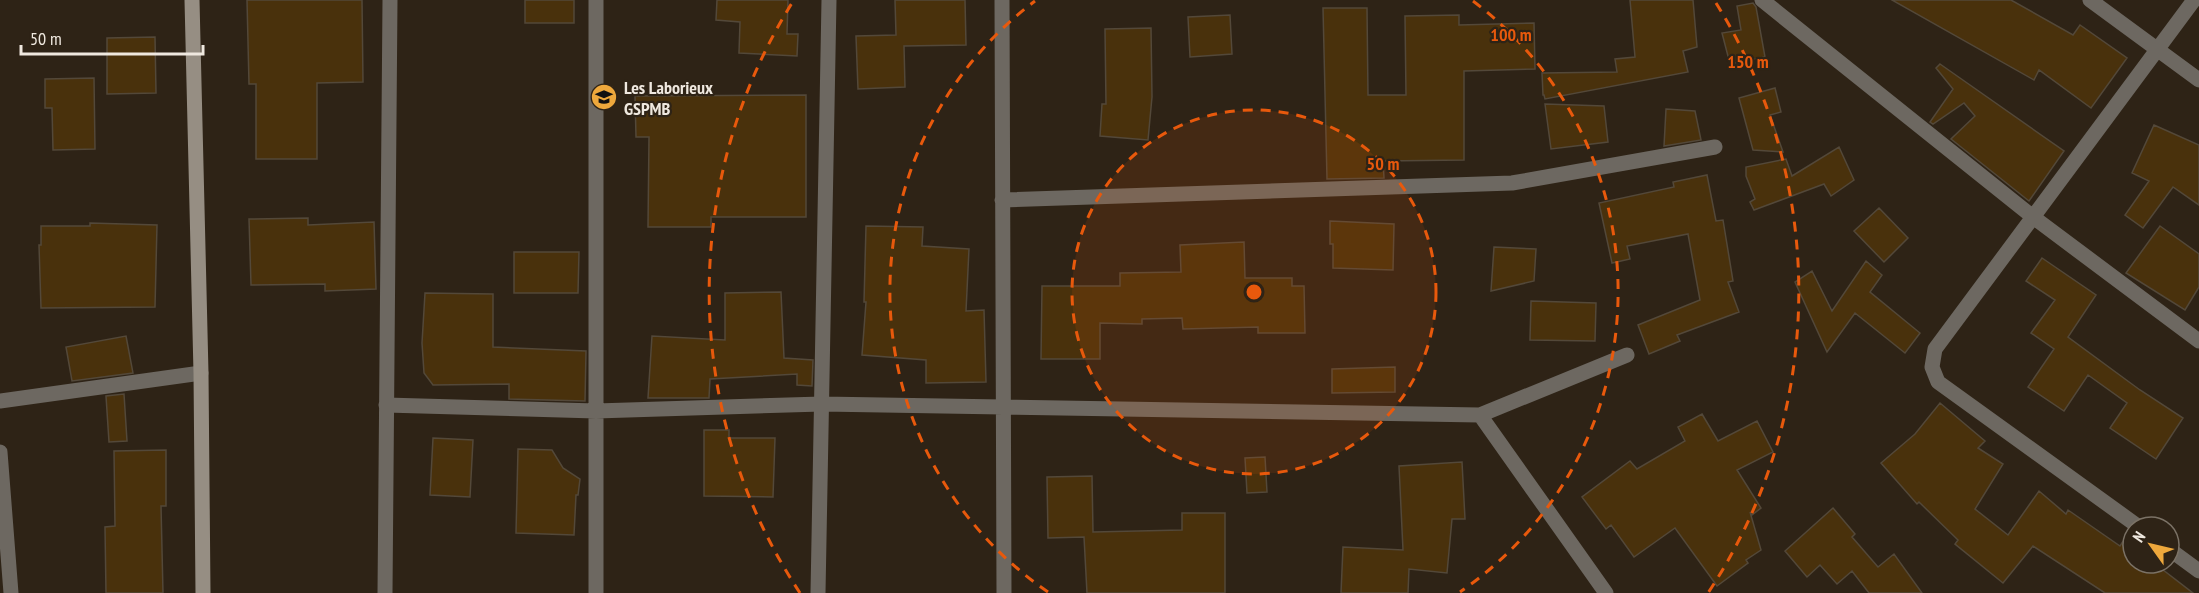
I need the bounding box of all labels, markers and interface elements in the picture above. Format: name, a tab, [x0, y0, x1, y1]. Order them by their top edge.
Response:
scale bar	[21, 18, 202, 56]
text: 100 m	[1490, 23, 1532, 46]
text: 50 m	[30, 27, 62, 50]
text: 150 m	[1727, 50, 1769, 73]
place label: Les Laborieux GSPMB	[624, 76, 713, 120]
school or university icon: Les Laborieux GSPMB	[589, 82, 619, 112]
text: 50 m	[1367, 152, 1399, 175]
centre of rings	[1244, 282, 1264, 302]
north arrow	[2121, 515, 2181, 575]
text: N	[2128, 527, 2149, 546]

